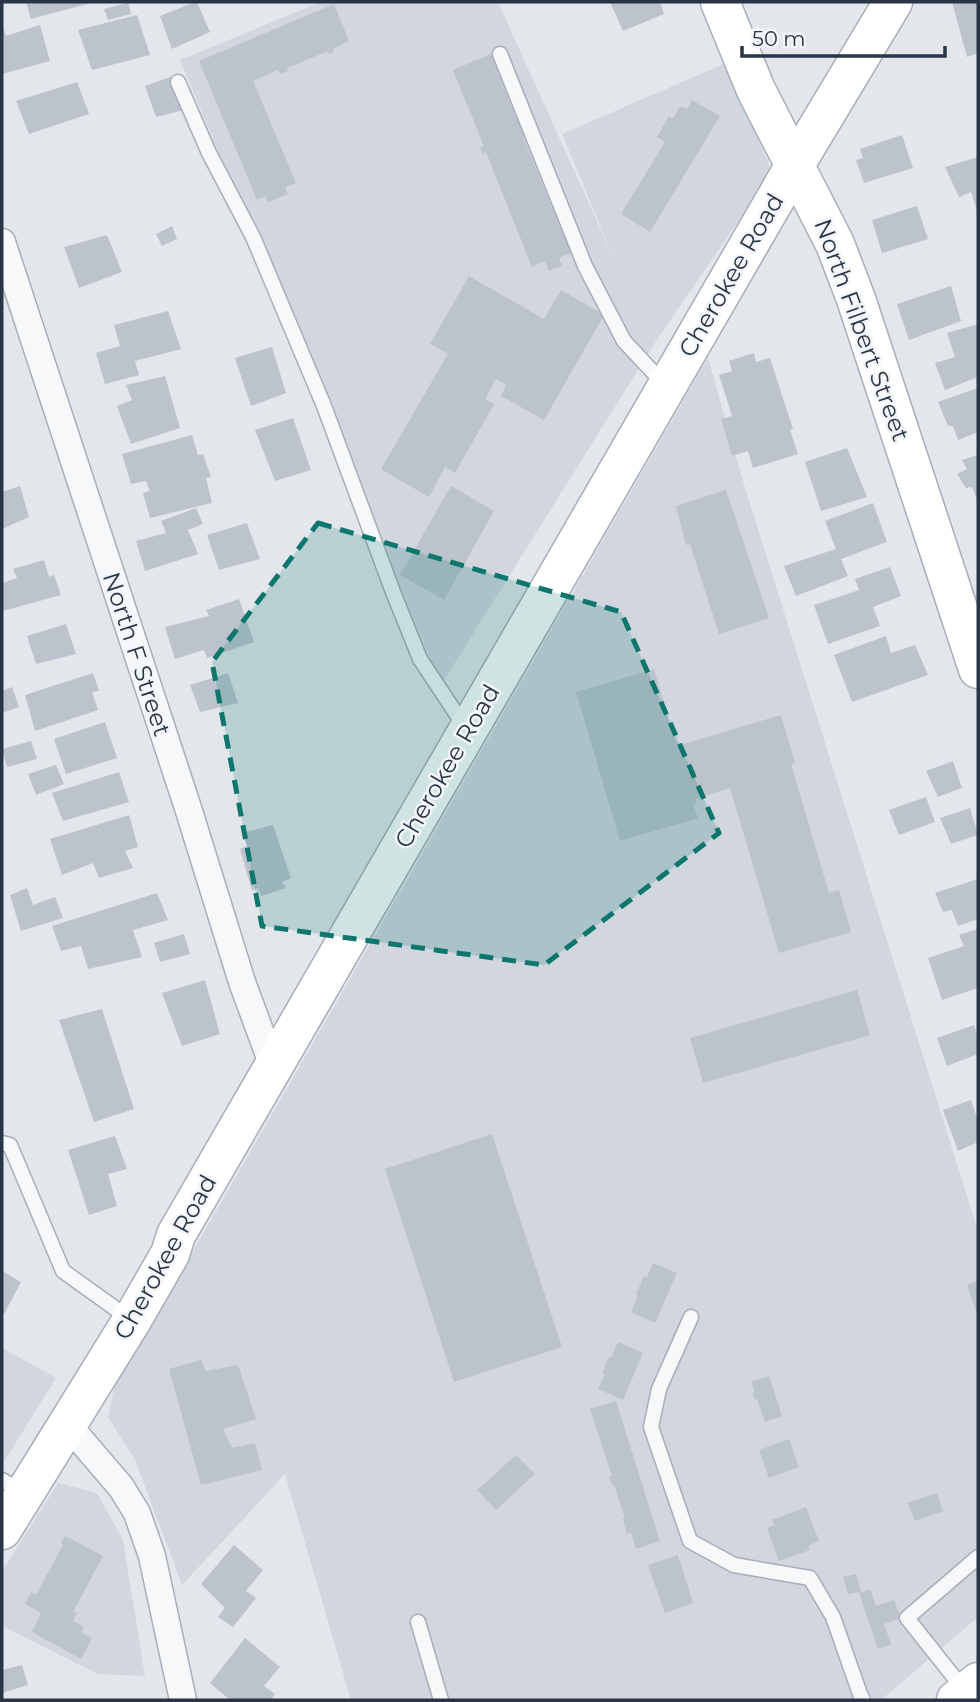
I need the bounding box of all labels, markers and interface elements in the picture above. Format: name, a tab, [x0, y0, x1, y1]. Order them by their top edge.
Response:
scale bar	[742, 14, 945, 58]
text: 50 m	[752, 26, 806, 51]
street label: Cherokee Road	[672, 188, 790, 362]
street label: North Filbert Street	[808, 215, 916, 445]
street label: North F Street	[97, 568, 177, 740]
street label: Cherokee Road	[388, 679, 506, 853]
street label: Cherokee Road	[108, 1170, 222, 1344]

